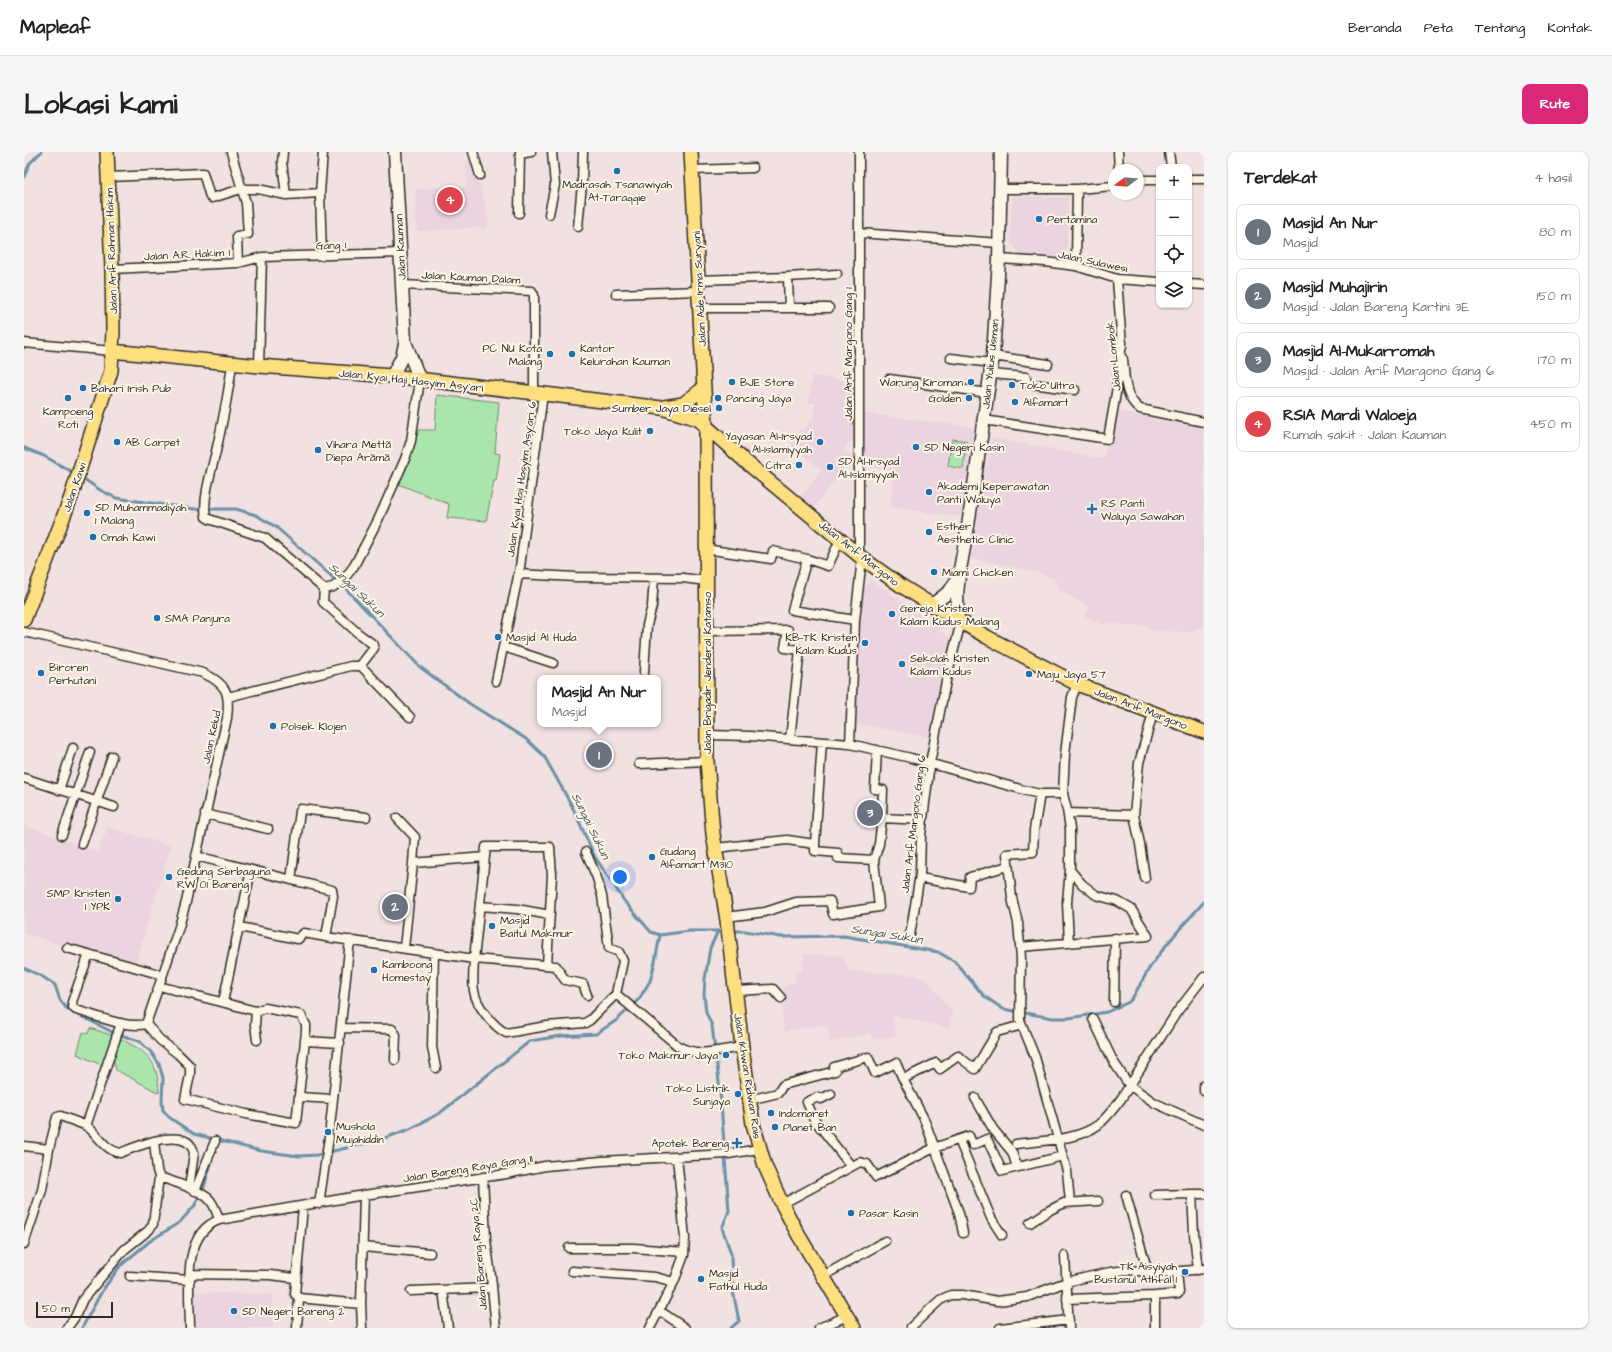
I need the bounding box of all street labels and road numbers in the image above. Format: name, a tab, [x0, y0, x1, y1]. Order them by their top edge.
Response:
street label: Jalan Arif Rahman Hakim	[102, 187, 121, 314]
street label: Jalan Kauman	[391, 213, 410, 280]
street label: Jalan Ade Irma Suryani	[689, 231, 711, 347]
street label: Gang 1	[316, 237, 347, 255]
street label: Jalan A.R. Hakim I	[144, 245, 231, 264]
street label: Jalan Sulawesi	[1057, 247, 1129, 276]
street label: Jalan Kauman Dalam	[421, 267, 521, 288]
street label: Jalan Arif Margono Gang 1	[841, 287, 857, 421]
street label: Jalan Yulius Usman	[978, 318, 1003, 410]
street label: Jalan Lombok	[1102, 320, 1125, 392]
street label: Jalan Kyai Haji Hasyim Asy'ari	[338, 365, 484, 397]
street label: Jalan Kyai Haji Hasyim Asy'ari 6	[503, 400, 541, 558]
street label: Jalan Kawi	[59, 460, 90, 514]
street label: Jalan Arif Margono	[815, 517, 903, 591]
street label: Jalan Brigadir Jenderal Katamso	[700, 591, 716, 754]
street label: Jalan Arif Margono	[1092, 684, 1190, 734]
street label: Jalan Kelud	[199, 709, 225, 765]
street label: Jalan Arif Margono Gang 6	[898, 754, 930, 894]
street label: Jalan Ikhwan Ridwan Rais	[730, 1012, 765, 1140]
street label: Jalan Bareng Raya Gang II	[402, 1151, 535, 1187]
street label: Jalan Bareng Raya 2C	[466, 1197, 492, 1311]

